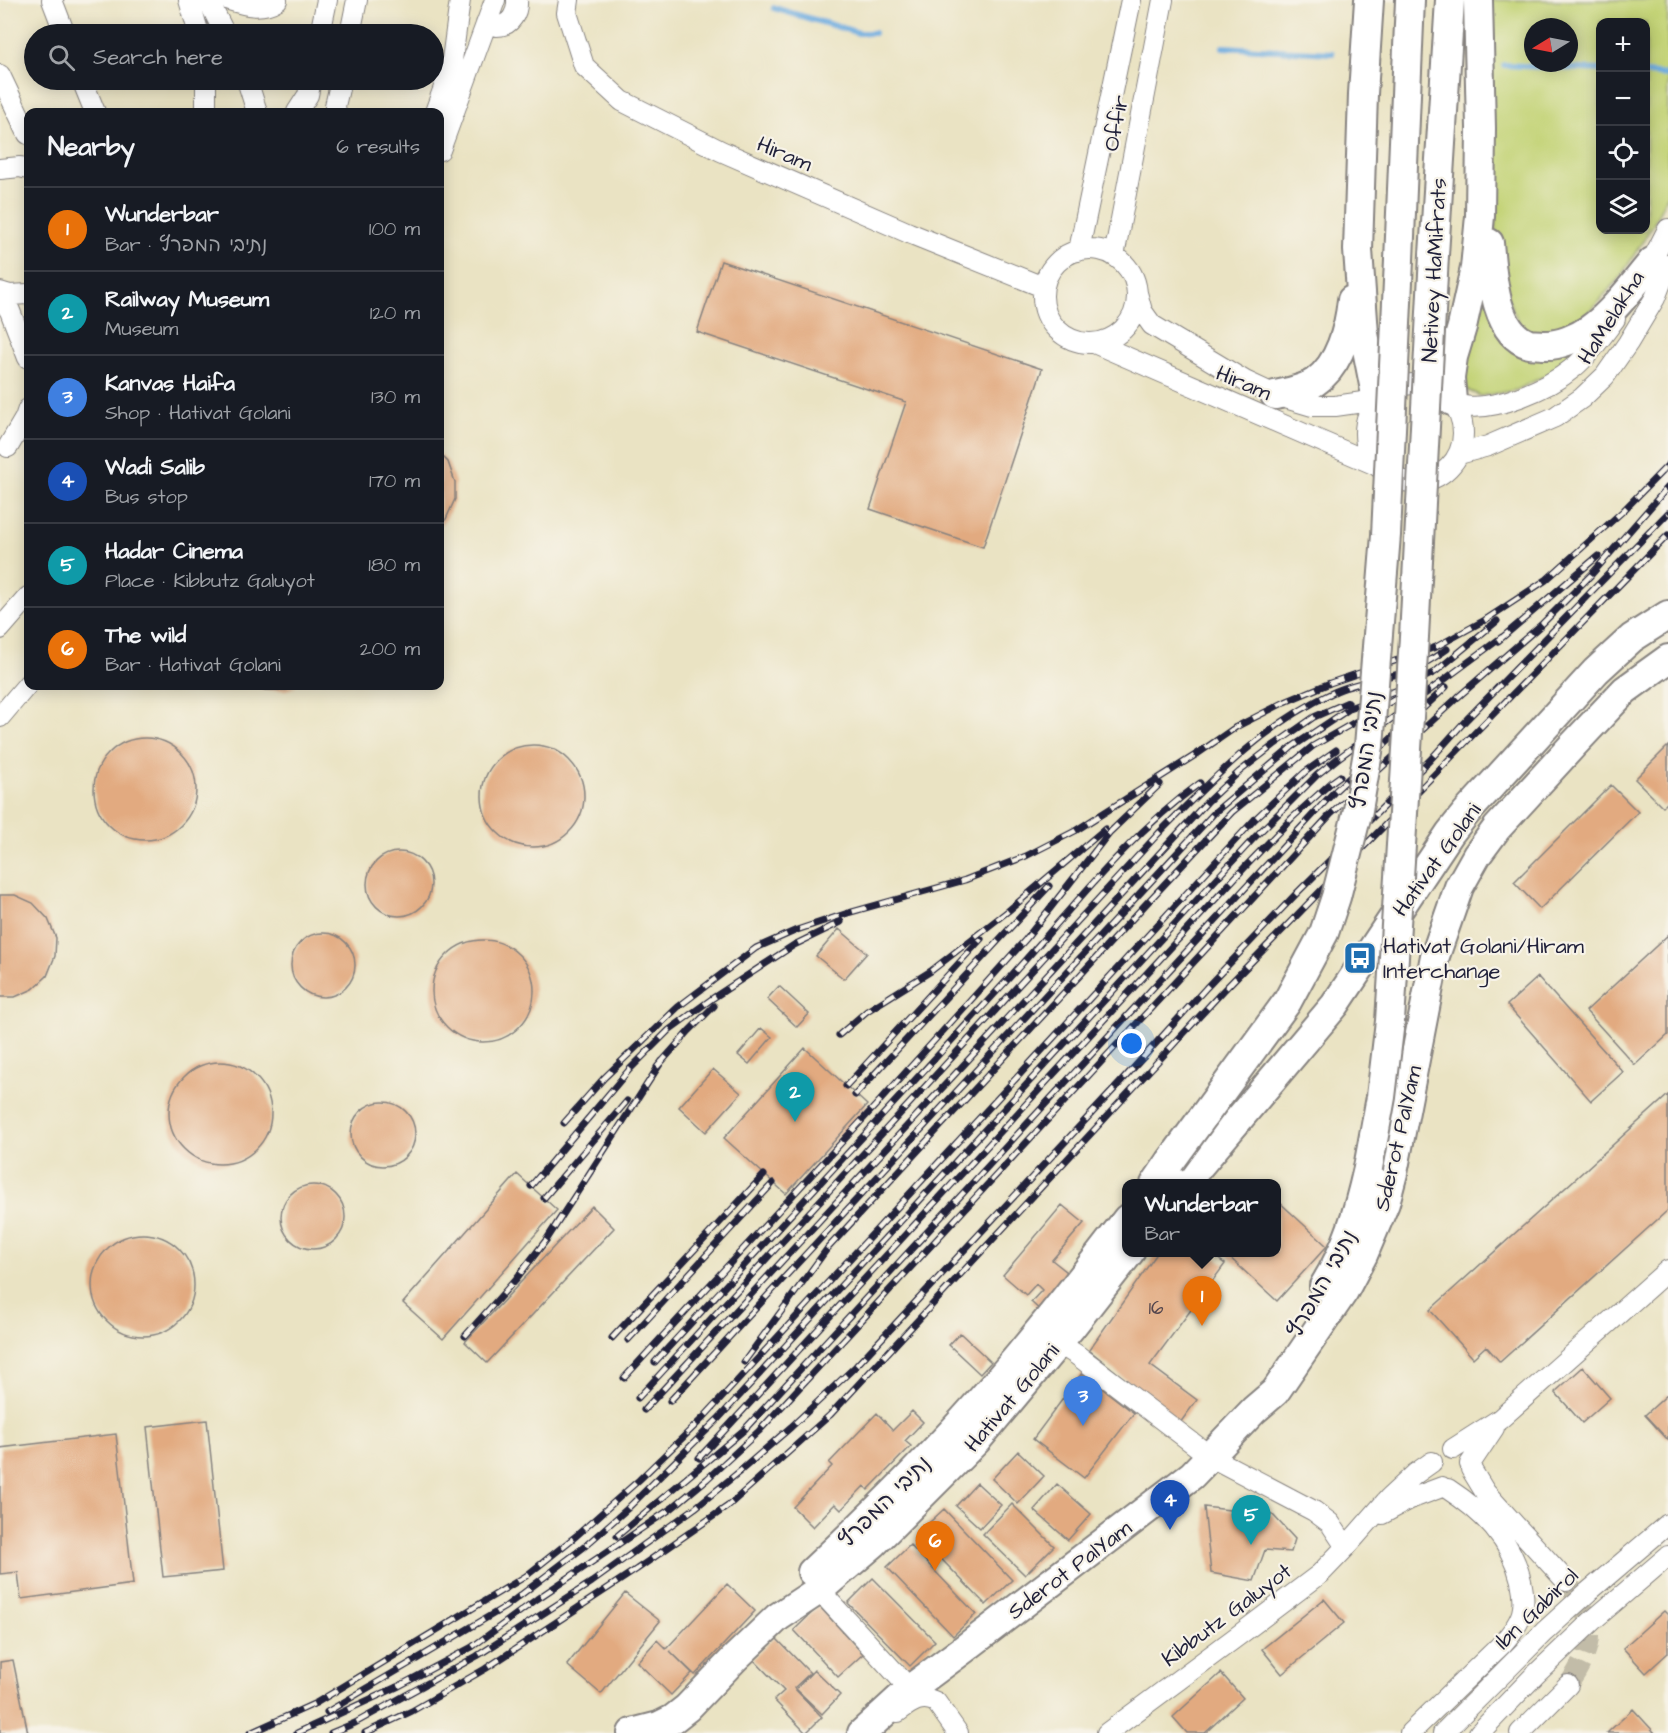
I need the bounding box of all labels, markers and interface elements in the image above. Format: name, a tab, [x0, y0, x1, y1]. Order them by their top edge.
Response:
north arrow	[1524, 18, 1578, 72]
map controls	[1596, 18, 1650, 234]
button: +	[1596, 18, 1650, 72]
search box	[24, 24, 444, 90]
icon: search	[45, 41, 78, 74]
text: Search here	[93, 42, 223, 73]
button: −	[1596, 72, 1650, 126]
street label: Offir	[1096, 93, 1137, 154]
button: locate	[1596, 126, 1650, 180]
text: Nearby	[48, 129, 135, 165]
street label: Hiram	[752, 129, 817, 180]
text: 6 results	[336, 133, 420, 161]
street label: Netivey HaMifrats	[1414, 177, 1456, 363]
button: layers	[1596, 180, 1650, 234]
text: Wunderbar	[105, 199, 219, 230]
text: 1	[66, 215, 69, 243]
text: 100 m	[369, 215, 420, 243]
text: Bar · נתיבי המפרץ	[105, 231, 267, 259]
street label: HaMelakha	[1570, 265, 1652, 370]
text: Railway Museum	[105, 284, 269, 315]
text: 2	[62, 299, 73, 327]
text: 120 m	[370, 299, 420, 327]
text: Museum	[105, 315, 178, 343]
street label: Hiram	[1211, 358, 1276, 409]
text: Kanvas Haifa	[105, 368, 235, 399]
text: 3	[62, 383, 73, 411]
text: 130 m	[371, 383, 420, 411]
text: Shop · Hativat Golani	[105, 399, 290, 427]
text: Wadi Salib	[105, 452, 205, 483]
text: 4	[61, 467, 74, 495]
text: 170 m	[369, 467, 420, 495]
text: Bus stop	[105, 483, 188, 511]
text: Hadar Cinema	[105, 536, 243, 567]
text: 5	[60, 551, 75, 579]
text: 180 m	[368, 551, 420, 579]
text: Place · Kibbutz Galuyot	[105, 567, 315, 595]
text: The wild	[105, 620, 186, 651]
text: 6	[61, 635, 74, 663]
text: 200 m	[360, 635, 420, 663]
text: Bar · Hativat Golani	[105, 651, 281, 679]
street label: נתיבי המפרץ	[1343, 689, 1390, 811]
street label: Hativat Golani	[1385, 797, 1489, 923]
place label: Hativat Golani/Hiram Interchange	[1383, 931, 1584, 988]
bus stop icon: Hativat Golani/Hiram Interchange	[1342, 940, 1378, 976]
your location	[1117, 1029, 1146, 1058]
street label: Sderot PalYam	[1367, 1063, 1430, 1214]
pin: 2	[776, 1072, 814, 1122]
popup	[1122, 1179, 1281, 1257]
text: Wunderbar	[1145, 1189, 1258, 1220]
text: Bar	[1145, 1220, 1180, 1248]
street label: נתיבי המפרץ	[1280, 1224, 1365, 1343]
pin: 1	[1182, 1276, 1222, 1326]
house number: 16	[1148, 1294, 1164, 1322]
street label: Hativat Golani	[957, 1337, 1067, 1459]
pin: 3	[1064, 1376, 1102, 1426]
street label: נתיבי המפרץ	[832, 1449, 938, 1555]
pin: 4	[1150, 1480, 1190, 1530]
pin: 5	[1232, 1496, 1270, 1545]
street label: Sderot PalYam	[1001, 1513, 1138, 1627]
pin: 6	[916, 1522, 954, 1571]
street label: Kibbutz Galuyot	[1155, 1556, 1299, 1675]
street label: Ibn Gabirol	[1488, 1561, 1586, 1657]

